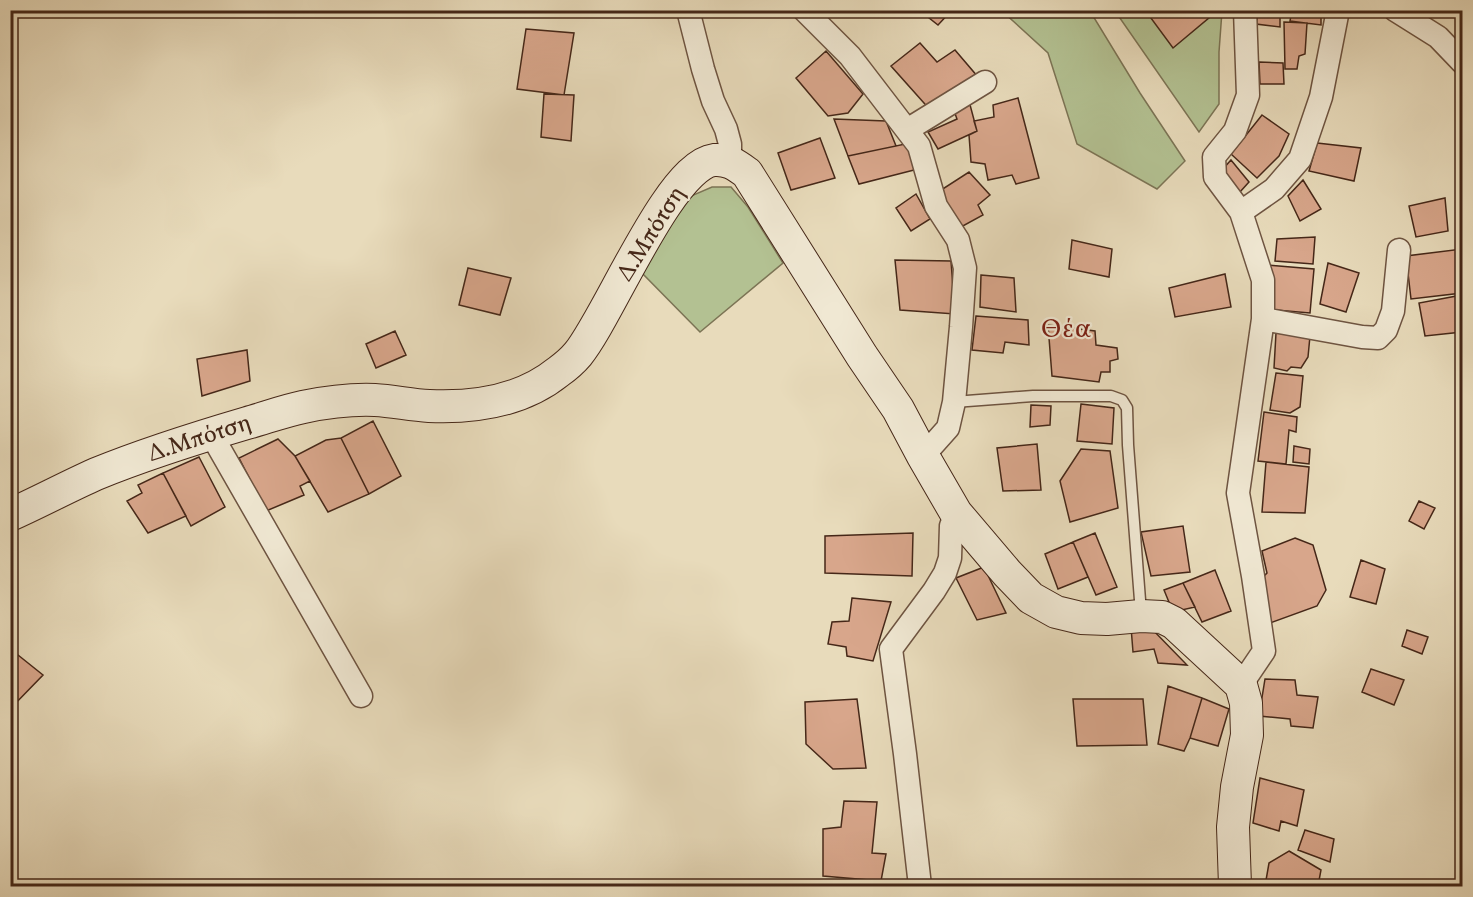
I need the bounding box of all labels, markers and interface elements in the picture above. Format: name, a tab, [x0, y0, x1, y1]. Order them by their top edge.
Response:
street label: Δ.Μπότση	[609, 180, 695, 288]
district label: Θέα	[1041, 311, 1093, 349]
street label: Δ.Μπότση	[144, 406, 256, 472]

